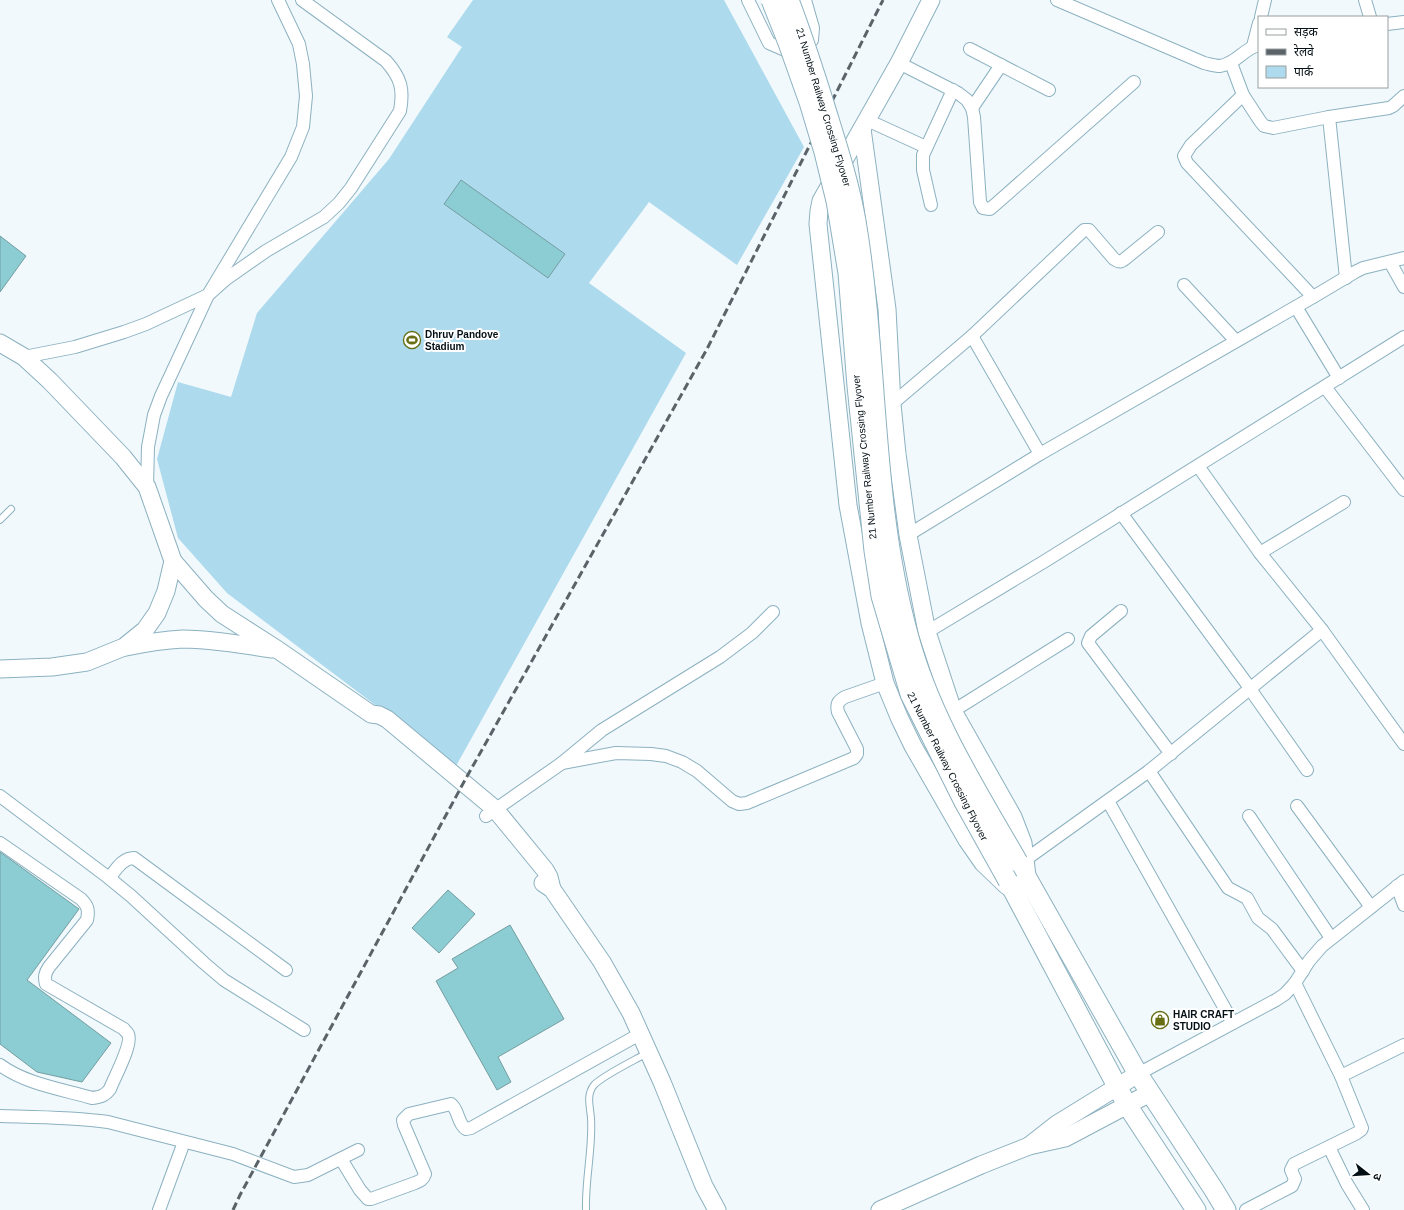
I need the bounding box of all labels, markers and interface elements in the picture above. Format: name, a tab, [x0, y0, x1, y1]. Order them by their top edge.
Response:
legend	[1258, 16, 1388, 88]
text: सड़क	[1294, 25, 1319, 39]
street label: 21 Number Railway Crossing Flyover	[794, 27, 853, 188]
text: रेलवे	[1294, 44, 1314, 59]
text: पार्क	[1294, 65, 1314, 79]
place label: Dhruv Pandove Stadium	[425, 329, 499, 352]
sports icon: Dhruv Pandove Stadium	[402, 330, 422, 350]
street label: 21 Number Railway Crossing Flyover	[850, 374, 879, 540]
street label: 21 Number Railway Crossing Flyover	[905, 690, 990, 843]
place label: HAIR CRAFT STUDIO	[1173, 1009, 1234, 1032]
shop icon: HAIR CRAFT STUDIO	[1150, 1010, 1170, 1030]
north arrow	[1348, 1154, 1388, 1194]
text: उ	[1371, 1172, 1384, 1182]

